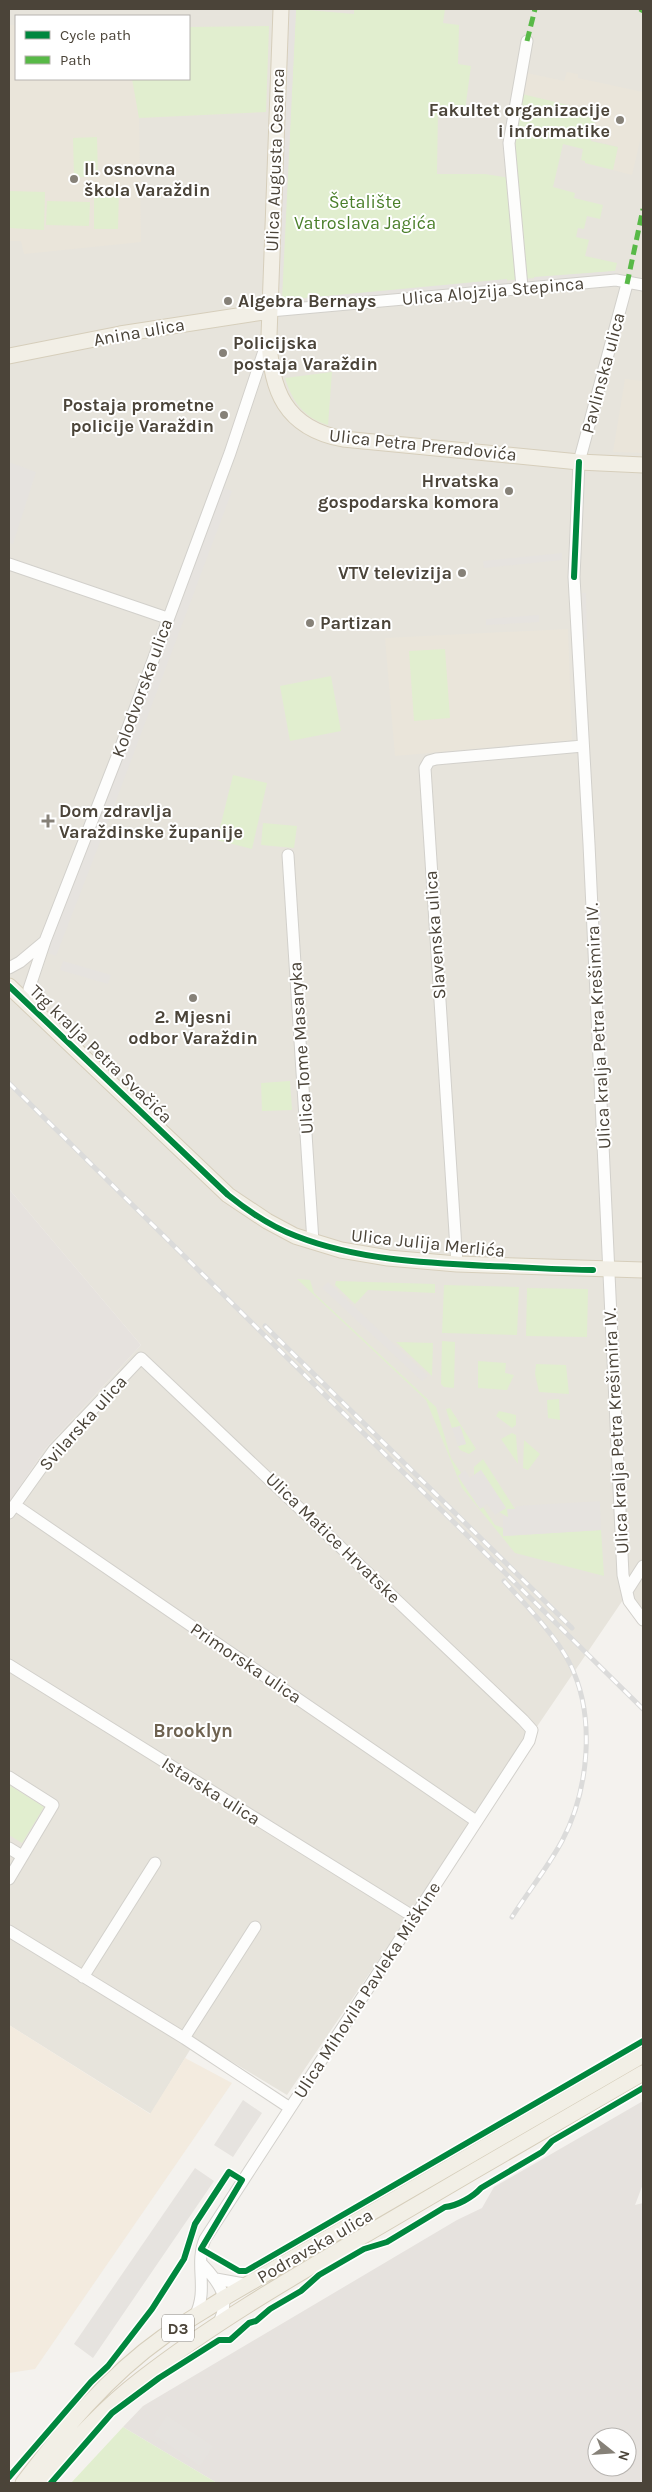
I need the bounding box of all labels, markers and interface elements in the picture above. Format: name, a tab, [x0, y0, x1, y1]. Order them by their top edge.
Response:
legend	[15, 15, 190, 80]
text: Cycle path	[60, 26, 131, 44]
text: Path	[60, 51, 91, 69]
street label: Ulica Augusta Cesarca	[261, 68, 289, 252]
place label: Fakultet organizacije i informatike	[429, 99, 610, 142]
marker: Fakultet organizacije i informatike	[614, 114, 626, 126]
place label: II. osnovna škola Varaždin	[84, 158, 210, 201]
marker: II. osnovna škola Varaždin	[68, 173, 80, 185]
park label: Šetalište Vatroslava Jagića	[294, 191, 436, 234]
street label: Ulica Alojzija Stepinca	[401, 272, 585, 310]
place label: Algebra Bernays	[238, 290, 377, 312]
marker: Algebra Bernays	[222, 295, 234, 307]
street label: Pavlinska ulica	[576, 310, 630, 436]
street label: Anina ulica	[92, 313, 186, 351]
place label: Policijska postaja Varaždin	[233, 332, 378, 375]
marker: Policijska postaja Varaždin	[217, 347, 229, 359]
place label: Postaja prometne policije Varaždin	[62, 394, 214, 437]
marker: Postaja prometne policije Varaždin	[218, 409, 230, 421]
street label: Ulica Petra Preradovića	[328, 424, 518, 466]
place label: Hrvatska gospodarska komora	[318, 470, 499, 513]
marker: Hrvatska gospodarska komora	[503, 485, 515, 497]
place label: VTV televizija	[338, 562, 452, 584]
marker: VTV televizija	[456, 567, 468, 579]
place label: Partizan	[320, 612, 392, 634]
street label: Kolodvorska ulica	[107, 616, 177, 760]
marker: Partizan	[304, 617, 316, 629]
place label: Dom zdravlja Varaždinske županije	[59, 800, 243, 843]
marker: Dom zdravlja Varaždinske županije	[41, 814, 55, 828]
street label: Slavenska ulica	[420, 870, 450, 1000]
street label: Ulica kralja Petra Krešimira IV.	[581, 902, 615, 1150]
street label: Ulica Tome Masaryka	[284, 961, 318, 1135]
street label: Trg kralja Petra Svačića	[25, 980, 177, 1128]
marker: 2. Mjesni odbor Varaždin	[187, 992, 199, 1004]
place label: 2. Mjesni odbor Varaždin	[128, 1006, 258, 1049]
street label: Ulica Julija Merlića	[350, 1224, 506, 1262]
street label: Ulica kralja Petra Krešimira IV.	[599, 1307, 633, 1555]
street label: Svilarska ulica	[34, 1371, 132, 1475]
street label: Ulica Matice Hrvatske	[261, 1468, 405, 1608]
street label: Primorska ulica	[186, 1618, 306, 1708]
district label: Brooklyn	[153, 1720, 233, 1742]
street label: Istarska ulica	[158, 1752, 264, 1830]
street label: Ulica Mihovila Pavleka Miškine	[289, 1878, 445, 2102]
street label: Podravska ulica	[253, 2204, 377, 2288]
road number: D3	[162, 2314, 194, 2342]
north arrow	[587, 2427, 637, 2477]
text: N	[614, 2448, 634, 2463]

